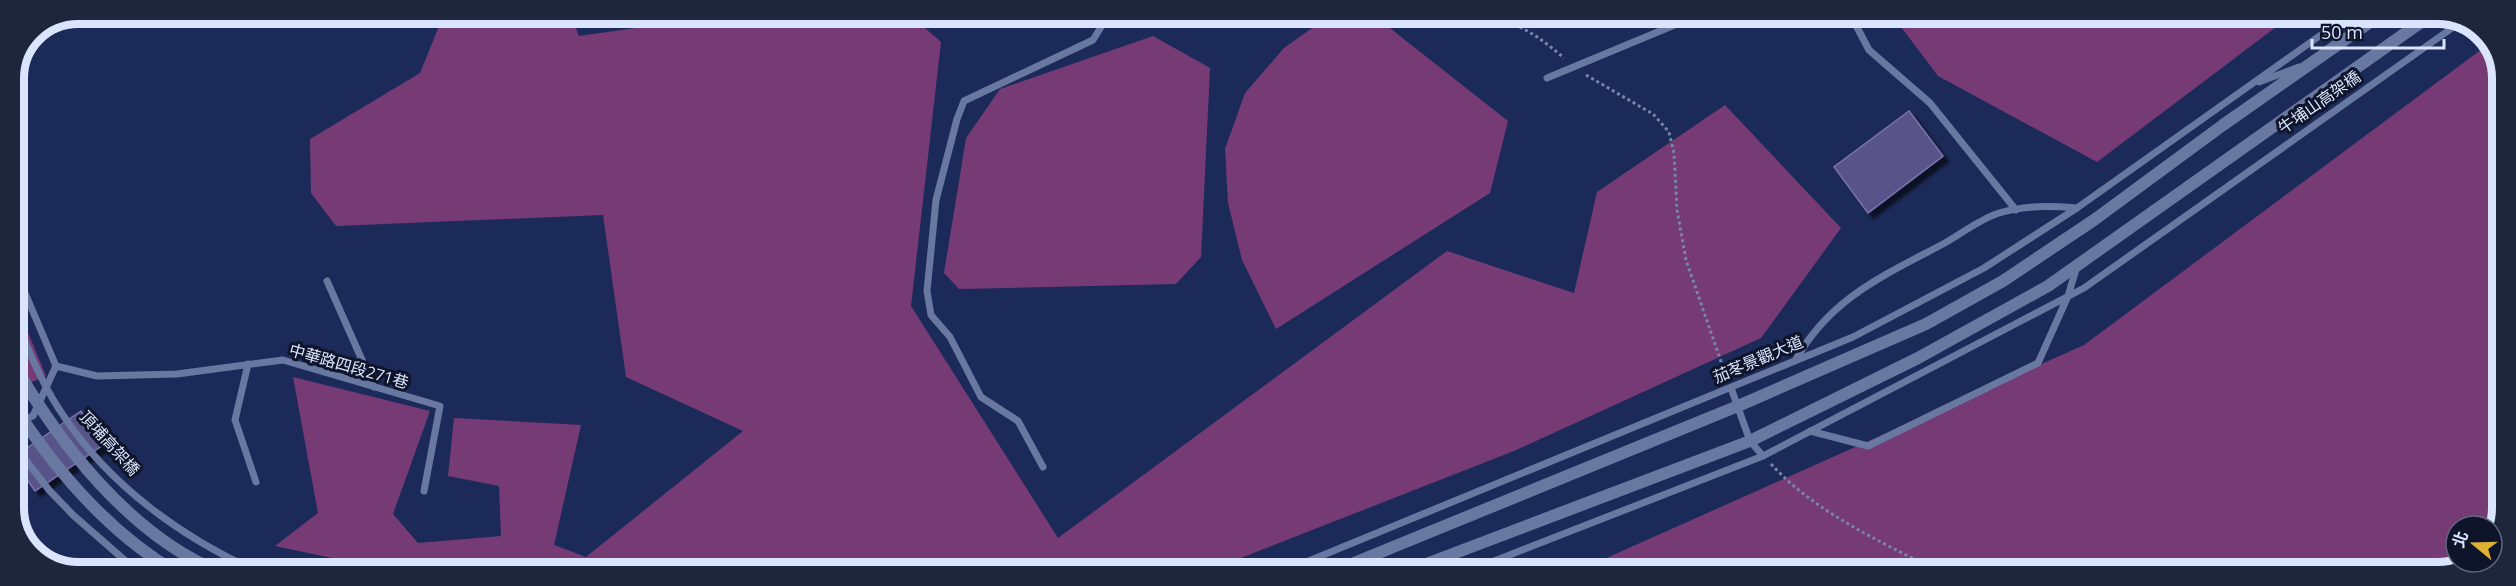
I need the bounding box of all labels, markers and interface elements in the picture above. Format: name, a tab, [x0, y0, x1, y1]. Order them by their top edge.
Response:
scale bar	[2312, 12, 2444, 50]
text: 50 m	[2321, 20, 2363, 44]
street label: 牛埔山高架橋	[2273, 65, 2365, 139]
street label: 茄苳景觀大道	[1710, 330, 1806, 388]
street label: 中華路四段271巷	[287, 338, 411, 394]
street label: 頂埔高架橋	[75, 406, 145, 480]
north arrow	[2444, 514, 2504, 574]
text: 北	[2447, 528, 2473, 550]

